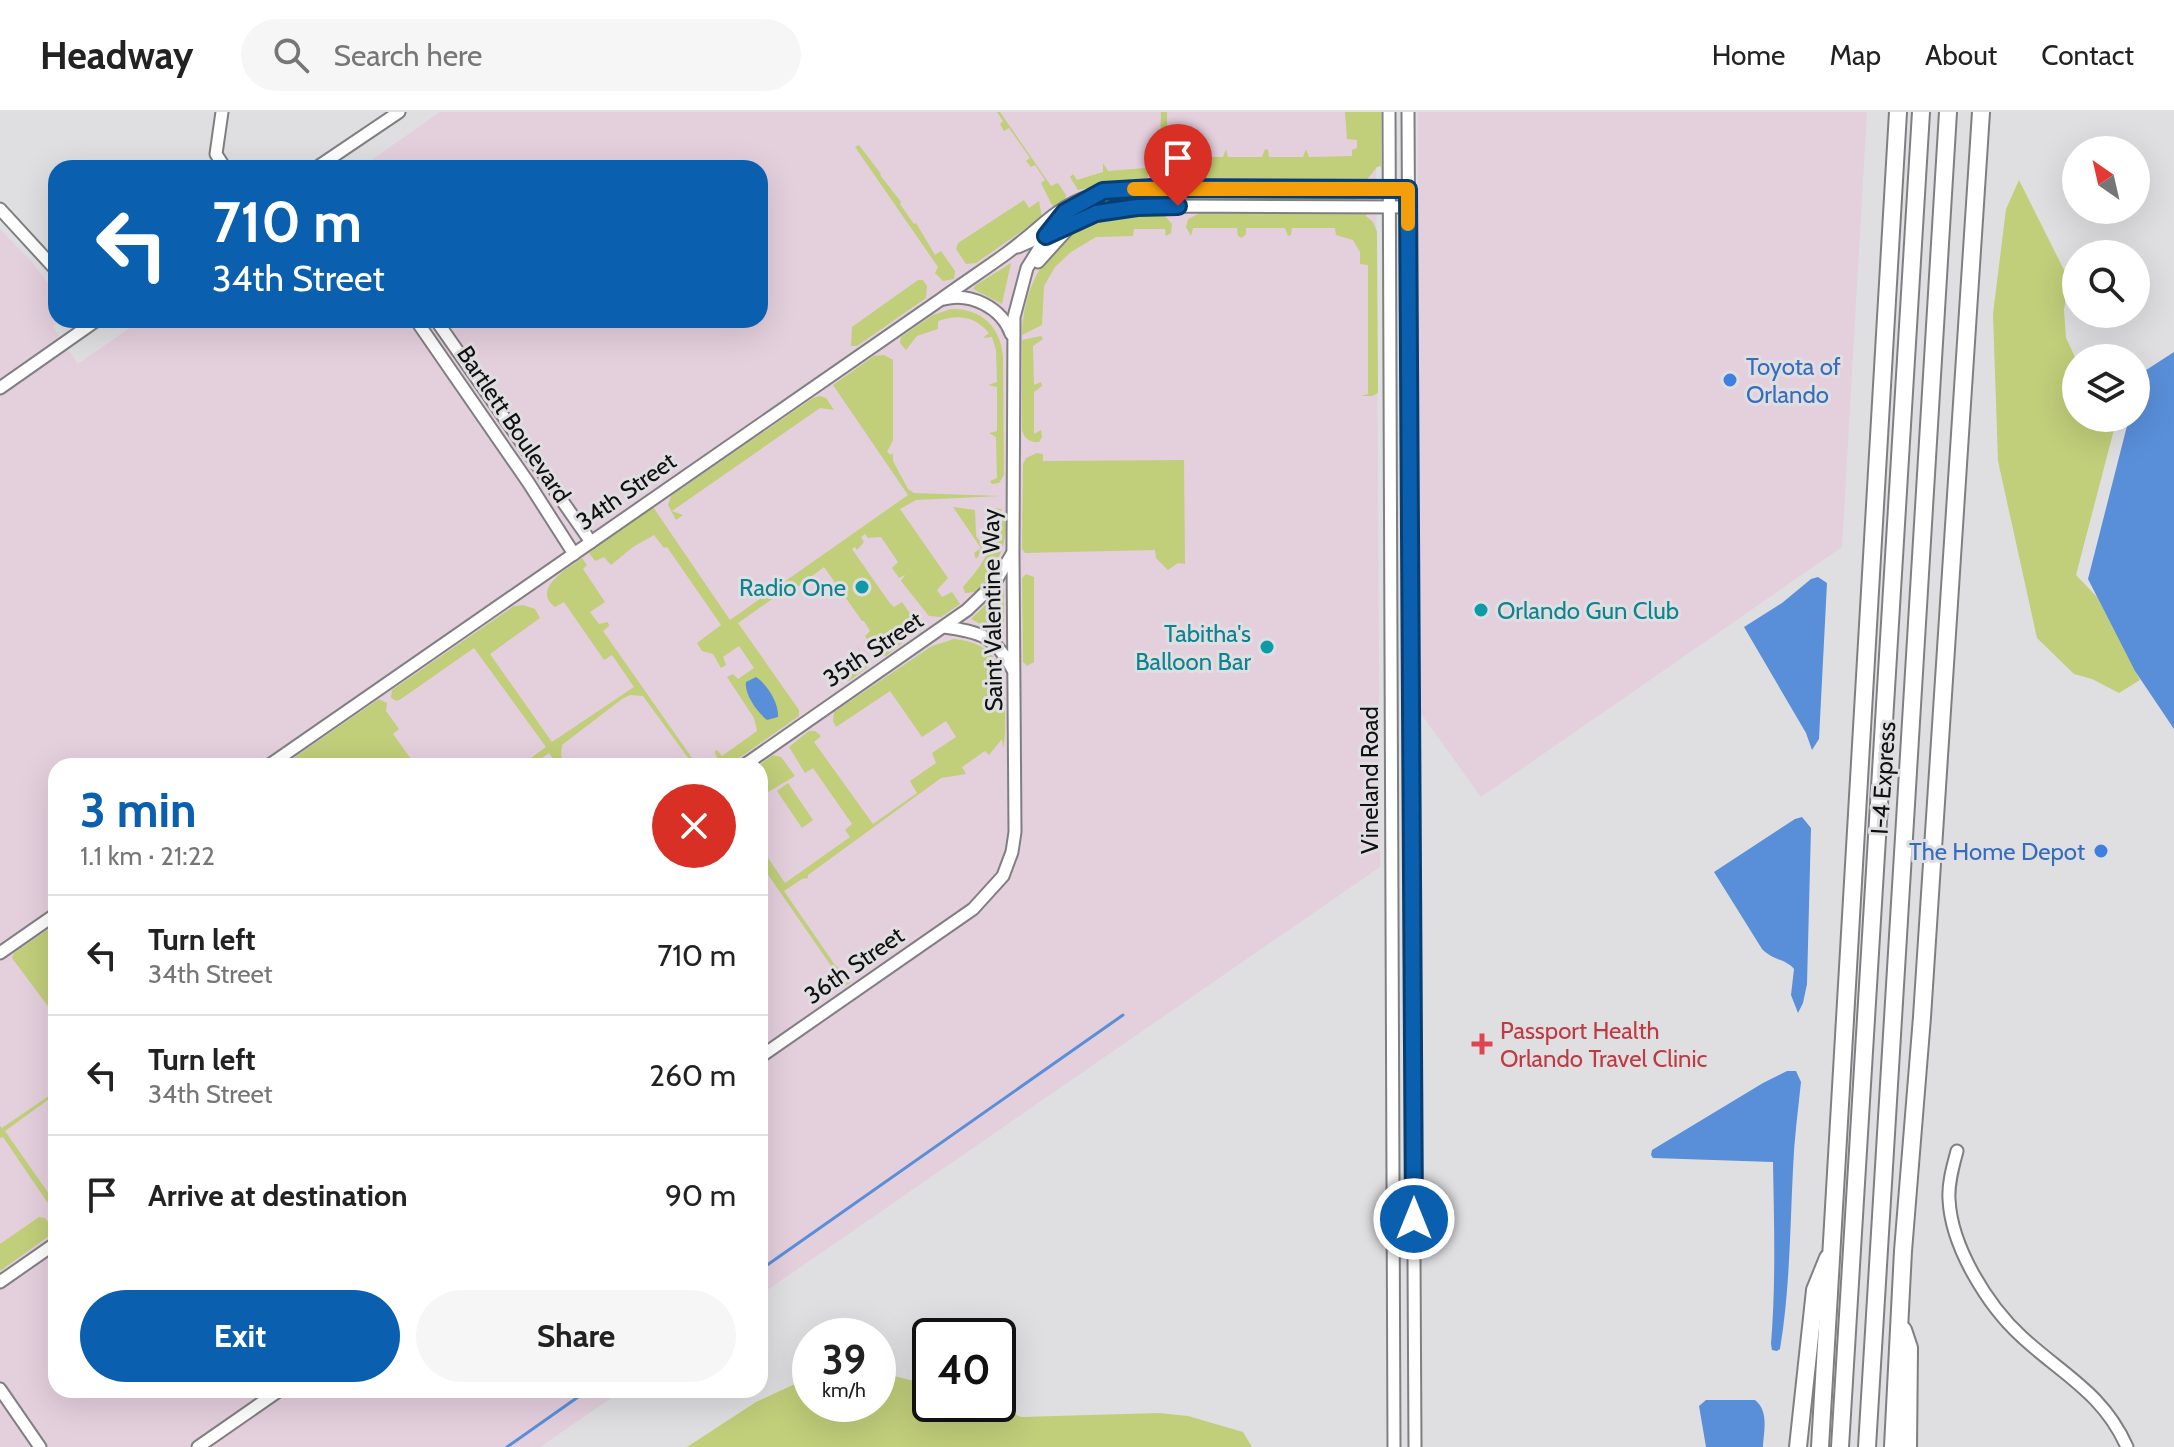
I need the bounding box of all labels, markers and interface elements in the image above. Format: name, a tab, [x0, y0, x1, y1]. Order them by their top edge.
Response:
search box	[241, 19, 801, 91]
text: Headway	[40, 32, 193, 79]
icon: search	[269, 33, 313, 77]
text: Search here	[333, 37, 482, 74]
text: Home	[1712, 38, 1785, 72]
text: Map	[1829, 38, 1881, 72]
text: About	[1925, 38, 1997, 72]
text: Contact	[2041, 38, 2134, 72]
pin	[1144, 124, 1212, 206]
icon: arrive	[1156, 136, 1200, 180]
north arrow	[2062, 136, 2150, 224]
map controls	[2062, 136, 2150, 432]
text: 710 m	[212, 188, 362, 256]
icon: left	[80, 192, 184, 296]
button: search	[2062, 240, 2150, 328]
text: 34th Street	[212, 256, 385, 300]
street label: Bartlett Boulevard	[451, 340, 577, 508]
button: layers	[2062, 344, 2150, 432]
place label: Toyota of Orlando	[1746, 352, 1841, 409]
marker: Toyota of Orlando	[1721, 371, 1739, 389]
street label: 34th Street	[571, 446, 681, 536]
street label: Saint Valentine Way	[976, 508, 1008, 712]
place label: Radio One	[739, 573, 846, 602]
marker: Radio One	[853, 578, 871, 596]
place label: Orlando Gun Club	[1497, 596, 1679, 625]
marker: Orlando Gun Club	[1472, 601, 1490, 619]
street label: 35th Street	[818, 605, 928, 693]
place label: Tabitha's Balloon Bar	[1135, 619, 1251, 676]
marker: Tabitha's Balloon Bar	[1258, 638, 1276, 656]
street label: Vineland Road	[1355, 706, 1384, 854]
street label: I-4 Express	[1865, 721, 1901, 835]
text: 3 min	[80, 781, 196, 839]
button: close	[652, 784, 736, 868]
place label: The Home Depot	[1909, 837, 2085, 866]
text: 1.1 km · 21:22	[80, 840, 215, 872]
marker: The Home Depot	[2092, 842, 2110, 860]
street label: 36th Street	[799, 920, 909, 1010]
text: Turn left	[148, 921, 256, 958]
icon: left	[80, 933, 124, 977]
text: 710 m	[657, 937, 736, 974]
text: 34th Street	[148, 958, 273, 990]
place label: Passport Health Orlando Travel Clinic	[1500, 1016, 1708, 1073]
marker: Passport Health Orlando Travel Clinic	[1471, 1033, 1493, 1055]
text: Turn left	[148, 1041, 256, 1078]
icon: left	[80, 1053, 124, 1097]
text: 260 m	[649, 1057, 736, 1094]
text: 34th Street	[148, 1078, 273, 1110]
icon: arrive	[80, 1173, 124, 1217]
text: Arrive at destination	[148, 1177, 408, 1214]
text: 90 m	[665, 1177, 736, 1214]
position arrow	[1372, 1177, 1456, 1261]
button: Exit	[80, 1290, 400, 1382]
button: Share	[416, 1290, 736, 1382]
speed limit sign: 40	[912, 1318, 1016, 1422]
text: 39	[822, 1335, 866, 1384]
text: km/h	[822, 1378, 866, 1402]

